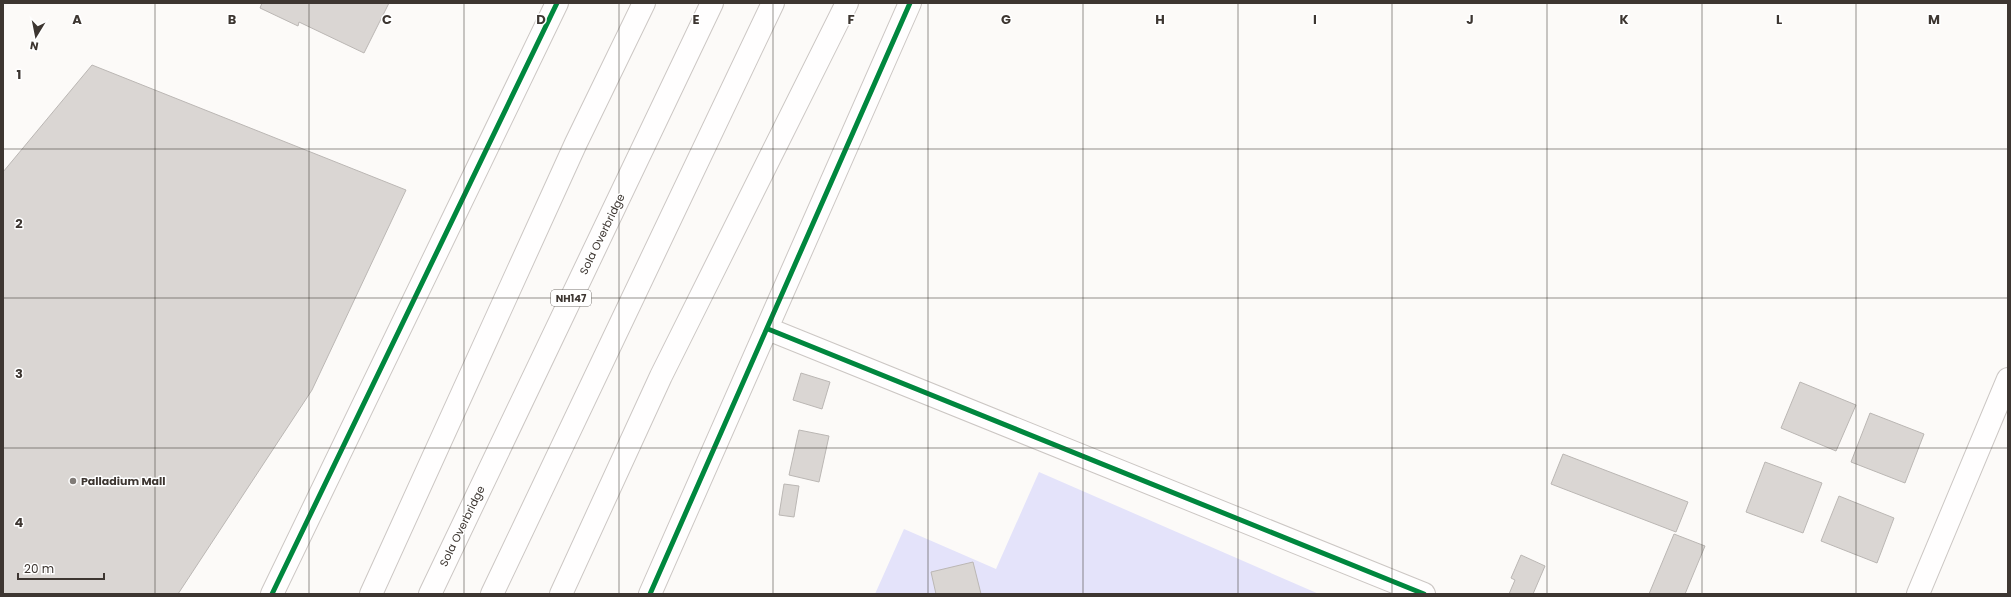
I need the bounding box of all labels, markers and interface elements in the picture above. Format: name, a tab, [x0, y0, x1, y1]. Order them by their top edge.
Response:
text: A	[72, 10, 82, 29]
text: B	[228, 10, 237, 29]
text: C	[382, 10, 392, 29]
text: D	[536, 10, 546, 29]
text: E	[692, 10, 700, 29]
text: F	[847, 10, 855, 29]
text: G	[1001, 10, 1011, 29]
text: H	[1155, 10, 1165, 29]
text: I	[1313, 10, 1317, 29]
text: J	[1466, 10, 1474, 29]
text: K	[1619, 10, 1629, 29]
text: L	[1776, 10, 1782, 29]
text: M	[1928, 10, 1940, 29]
north arrow	[16, 16, 56, 56]
text: N	[29, 37, 40, 54]
text: 1	[17, 65, 21, 84]
street label: Sola Overbridge	[575, 191, 629, 277]
text: 2	[15, 214, 23, 233]
road number: NH147	[551, 290, 591, 306]
text: 3	[15, 364, 23, 383]
place label: Palladium Mall	[81, 473, 165, 489]
marker: Palladium Mall	[68, 476, 78, 486]
street label: Sola Overbridge	[435, 483, 489, 569]
text: 4	[15, 513, 24, 532]
scale bar	[18, 555, 104, 581]
text: 20 m	[24, 560, 54, 577]

